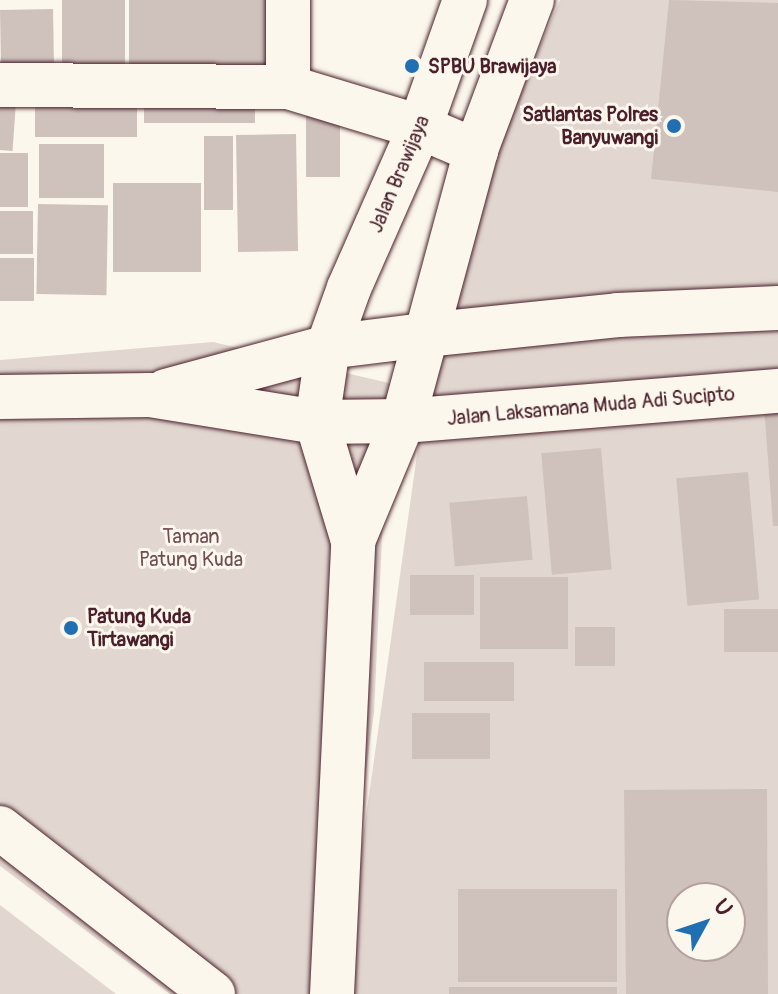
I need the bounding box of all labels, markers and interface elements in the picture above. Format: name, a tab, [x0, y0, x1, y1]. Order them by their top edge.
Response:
place label: SPBU Brawijaya	[428, 54, 557, 78]
marker: SPBU Brawijaya	[403, 57, 421, 75]
place label: Satlantas Polres Banyuwangi	[522, 102, 658, 149]
street label: Jalan Brawijaya	[364, 112, 434, 236]
marker: Satlantas Polres Banyuwangi	[665, 117, 683, 135]
street label: Jalan Laksamana Muda Adi Sucipto	[446, 381, 736, 431]
park label: Taman Patung Kuda	[139, 524, 243, 571]
place label: Patung Kuda Tirtawangi	[87, 604, 191, 651]
marker: Patung Kuda Tirtawangi	[62, 619, 80, 637]
north arrow	[666, 882, 746, 962]
text: U	[707, 893, 738, 922]

